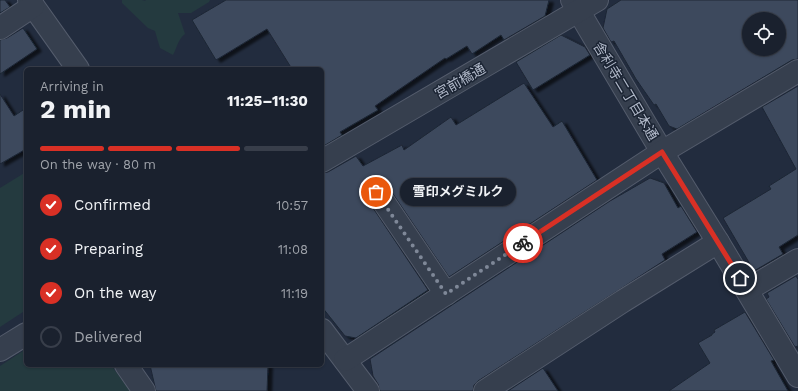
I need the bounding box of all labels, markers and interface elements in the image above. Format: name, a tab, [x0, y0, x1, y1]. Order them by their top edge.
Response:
map controls	[742, 12, 786, 56]
button: locate	[742, 12, 786, 56]
street label: 舎利寺二丁目本通	[590, 39, 662, 143]
street label: 宮前橋通	[432, 60, 488, 102]
text: Arriving in	[40, 79, 104, 94]
text: 11:25–11:30	[227, 92, 308, 110]
text: 2 min	[40, 94, 111, 124]
text: On the way · 80 m	[40, 157, 156, 172]
pin	[359, 175, 393, 209]
callout: 雪印メグミルク	[400, 178, 516, 206]
icon: bag	[365, 181, 387, 203]
text: 雪印メグミルク	[412, 184, 504, 199]
icon: check	[40, 194, 62, 216]
text: Confirmed	[74, 196, 151, 214]
text: 10:57	[276, 198, 308, 213]
courier	[503, 223, 543, 263]
icon: bike	[512, 232, 534, 254]
icon: check	[40, 238, 62, 260]
text: Preparing	[74, 240, 143, 258]
text: 11:08	[278, 242, 308, 257]
pin	[723, 261, 757, 295]
icon: home	[729, 267, 751, 289]
icon: check	[40, 282, 62, 304]
text: On the way	[74, 284, 156, 302]
text: 11:19	[281, 286, 308, 301]
text: Delivered	[74, 328, 142, 346]

